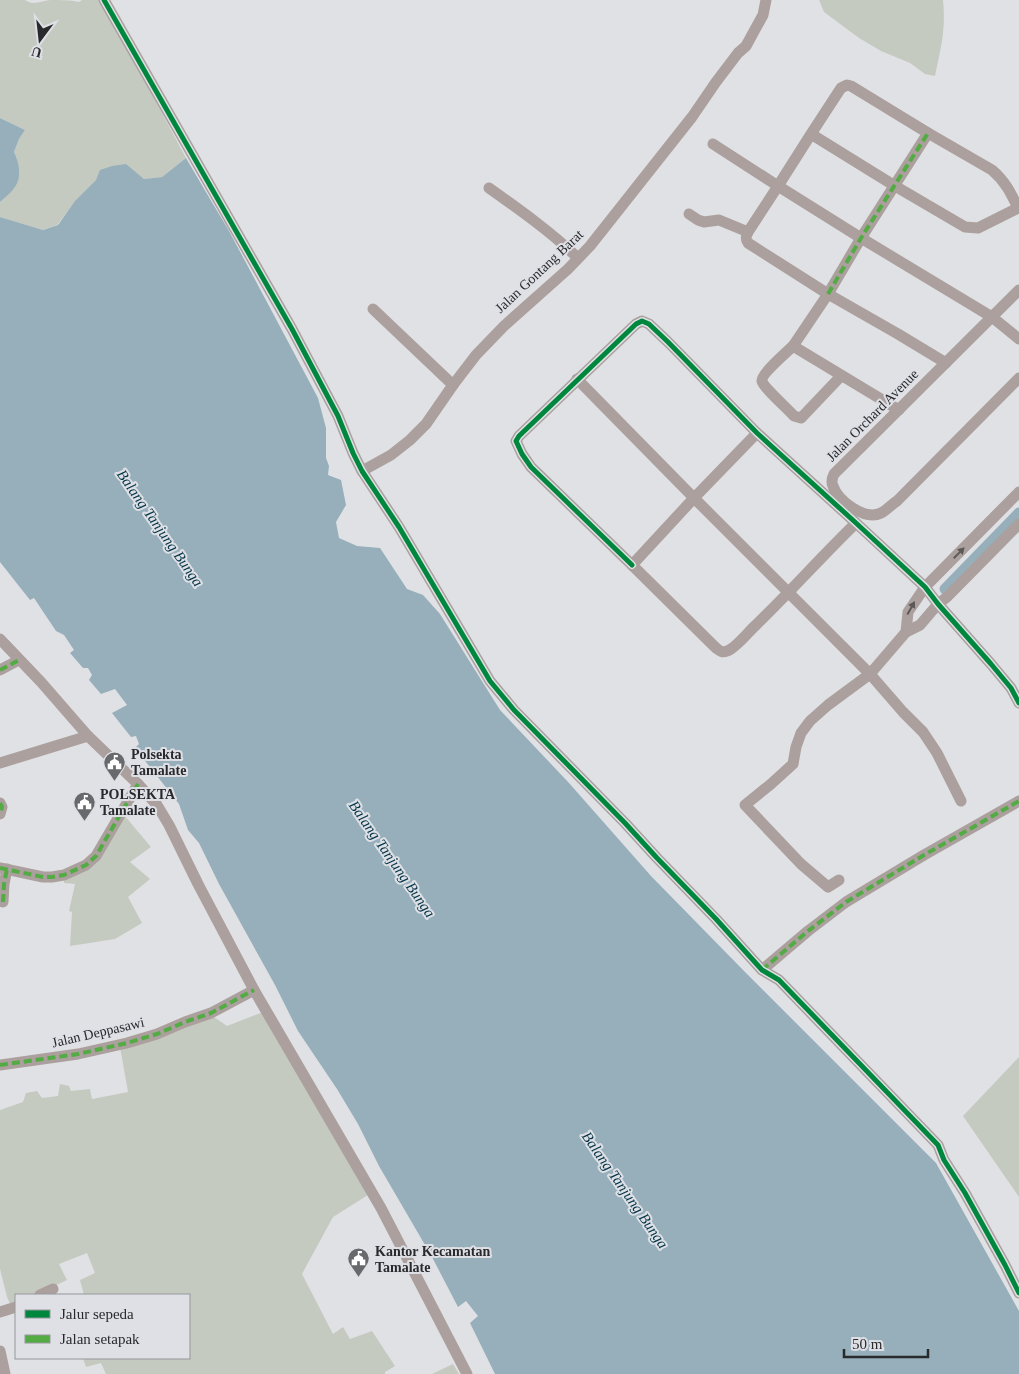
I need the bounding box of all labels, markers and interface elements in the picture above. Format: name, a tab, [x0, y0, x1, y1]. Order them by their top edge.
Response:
north arrow	[15, 15, 65, 65]
text: U	[30, 44, 44, 61]
street label: Jalan Gontang Barat	[492, 227, 586, 316]
street label: Jalan Orchard Avenue	[823, 366, 921, 464]
water label: Balang Tanjung Bunga	[114, 467, 206, 589]
one-way arrow	[953, 547, 965, 559]
one-way arrow	[907, 602, 916, 615]
place label: Polsekta Tamalate	[131, 747, 186, 778]
public building icon: Polsekta Tamalate	[103, 750, 127, 781]
place label: POLSEKTA Tamalate	[100, 787, 176, 818]
public building icon: POLSEKTA Tamalate	[72, 790, 96, 821]
water label: Balang Tanjung Bunga	[346, 798, 438, 920]
street label: Jalan Deppasawi	[50, 1015, 146, 1050]
water label: Balang Tanjung Bunga	[579, 1129, 671, 1251]
place label: Kantor Kecamatan Tamalate	[375, 1244, 490, 1275]
public building icon: Kantor Kecamatan Tamalate	[347, 1247, 371, 1278]
legend	[15, 1294, 190, 1359]
text: Jalur sepeda	[60, 1306, 134, 1322]
scale bar	[844, 1326, 928, 1358]
text: Jalan setapak	[60, 1331, 140, 1347]
text: 50 m	[852, 1336, 883, 1352]

